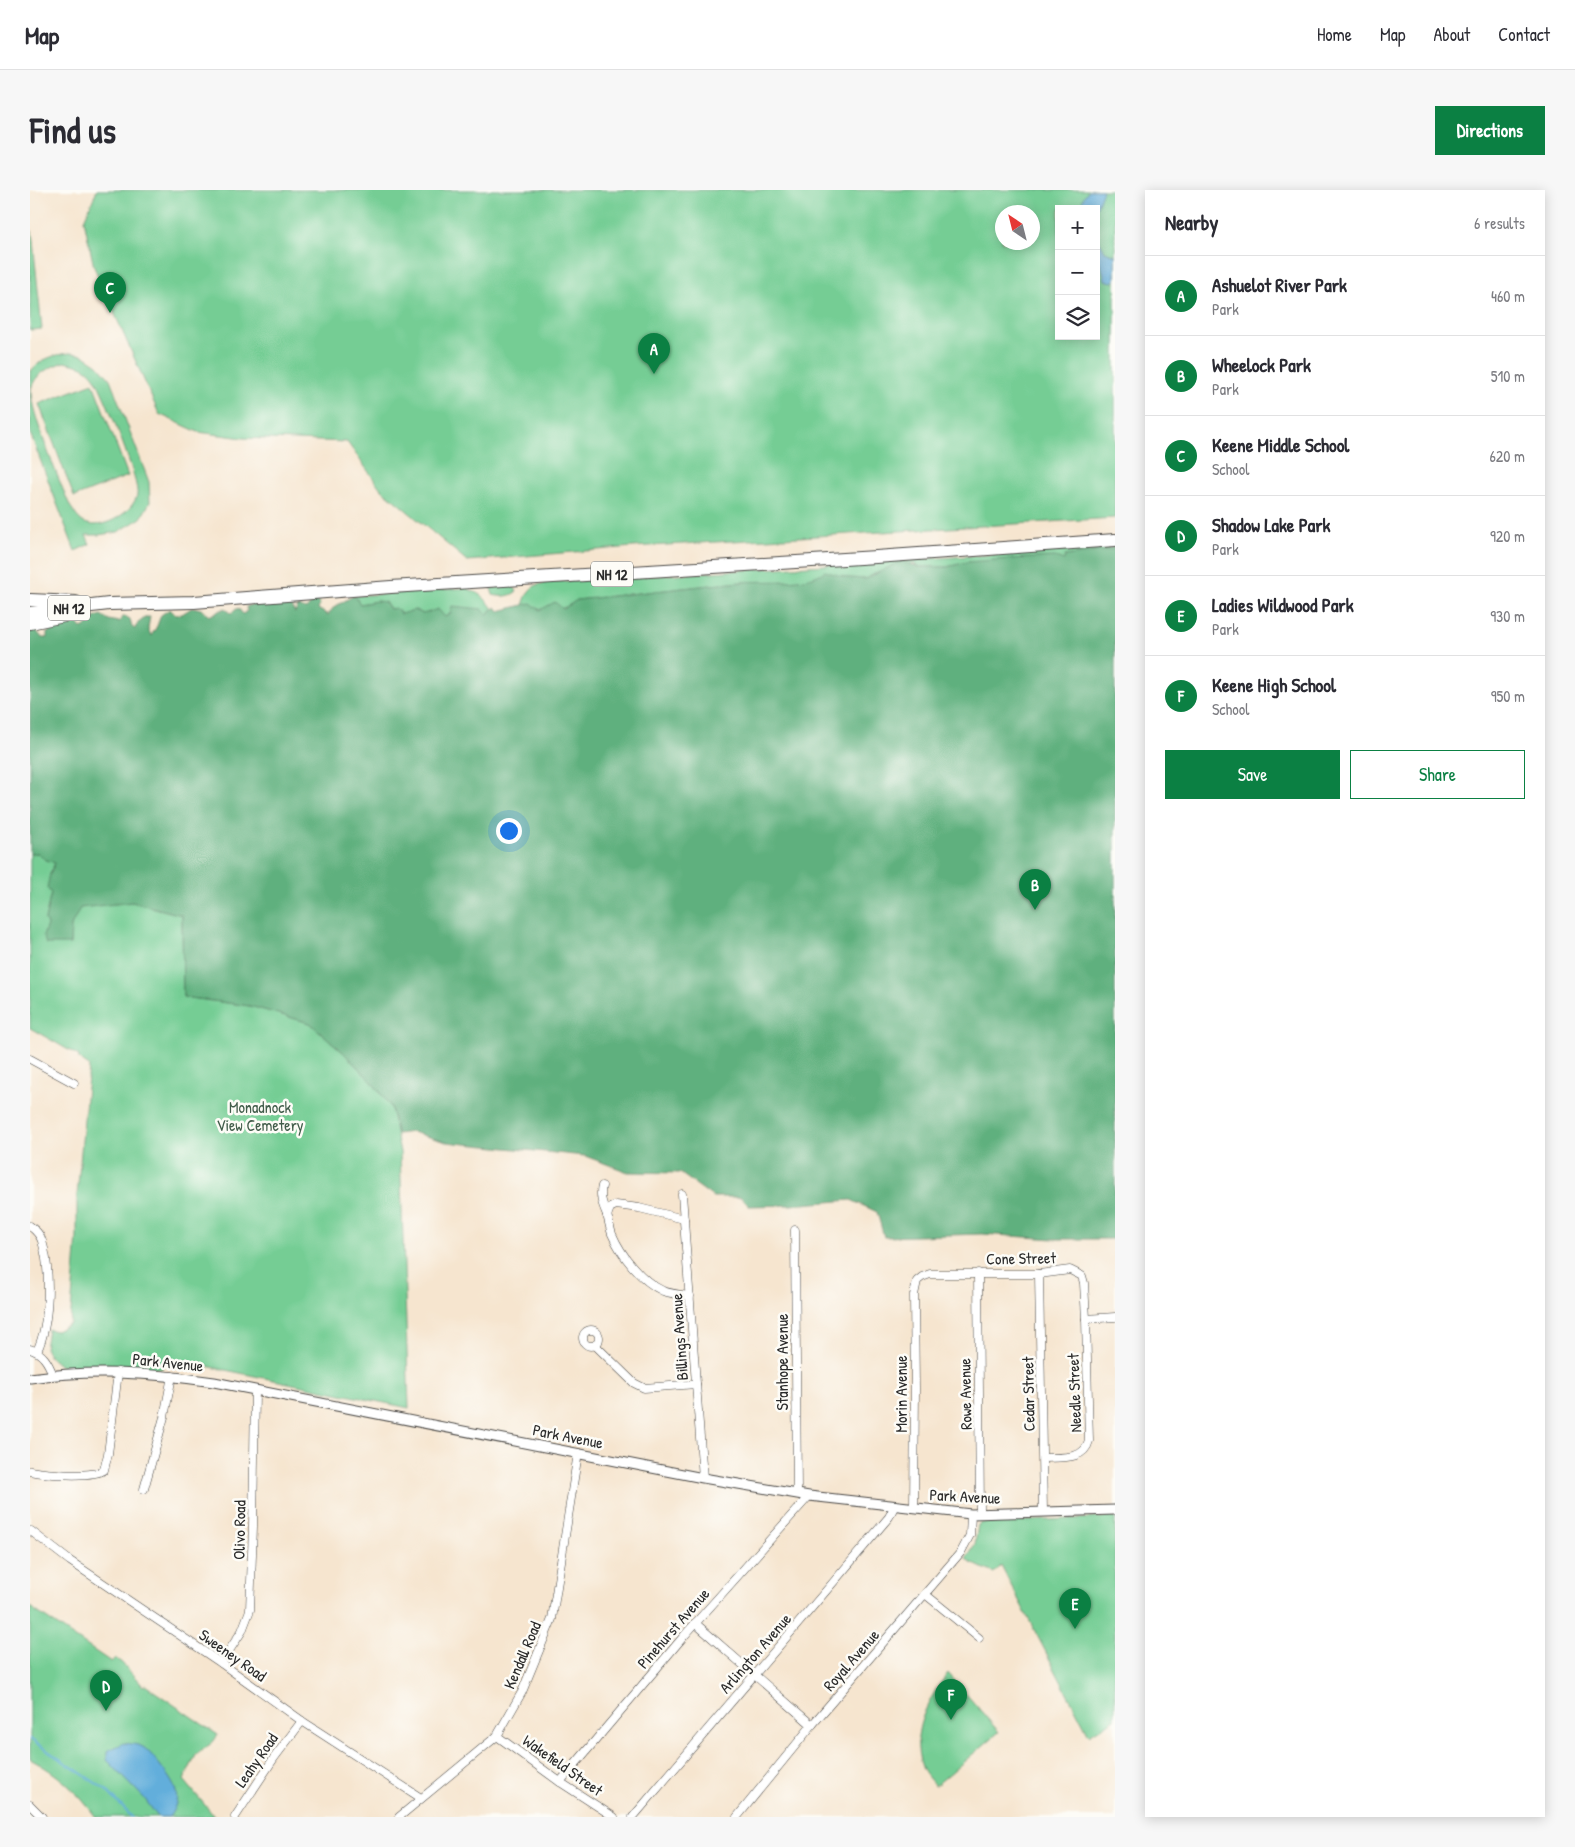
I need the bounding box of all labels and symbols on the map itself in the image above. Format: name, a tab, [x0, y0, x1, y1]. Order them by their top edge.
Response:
north arrow	[995, 205, 1040, 250]
pin: C	[94, 272, 126, 313]
pin: A	[638, 333, 670, 374]
road number: NH 12	[591, 562, 633, 586]
road number: NH 12	[48, 596, 90, 620]
your location	[496, 818, 522, 844]
pin: B	[1019, 869, 1051, 910]
park label: Monadnock View Cemetery	[216, 1096, 304, 1136]
street label: Cone Street	[986, 1246, 1057, 1270]
street label: Billings Avenue	[665, 1292, 693, 1381]
street label: Stanhope Avenue	[771, 1313, 793, 1411]
street label: Park Avenue	[132, 1347, 205, 1377]
street label: Needle Street	[1062, 1353, 1086, 1433]
street label: Morin Avenue	[890, 1355, 912, 1433]
street label: Cedar Street	[1016, 1356, 1040, 1432]
street label: Rowe Avenue	[953, 1357, 977, 1430]
street label: Park Avenue	[531, 1418, 606, 1454]
street label: Park Avenue	[929, 1483, 1002, 1509]
street label: Olivo Road	[227, 1500, 251, 1560]
street label: Pinehurst Avenue	[632, 1583, 715, 1673]
pin: E	[1059, 1588, 1091, 1629]
street label: Arlington Avenue	[714, 1608, 796, 1698]
street label: Kendall Road	[498, 1618, 546, 1692]
street label: Sweeney Road	[195, 1624, 271, 1686]
street label: Royal Avenue	[818, 1624, 884, 1696]
pin: D	[90, 1670, 122, 1711]
pin: F	[935, 1679, 967, 1720]
street label: Leahy Road	[229, 1728, 283, 1792]
street label: Wakefield Street	[518, 1729, 608, 1801]

